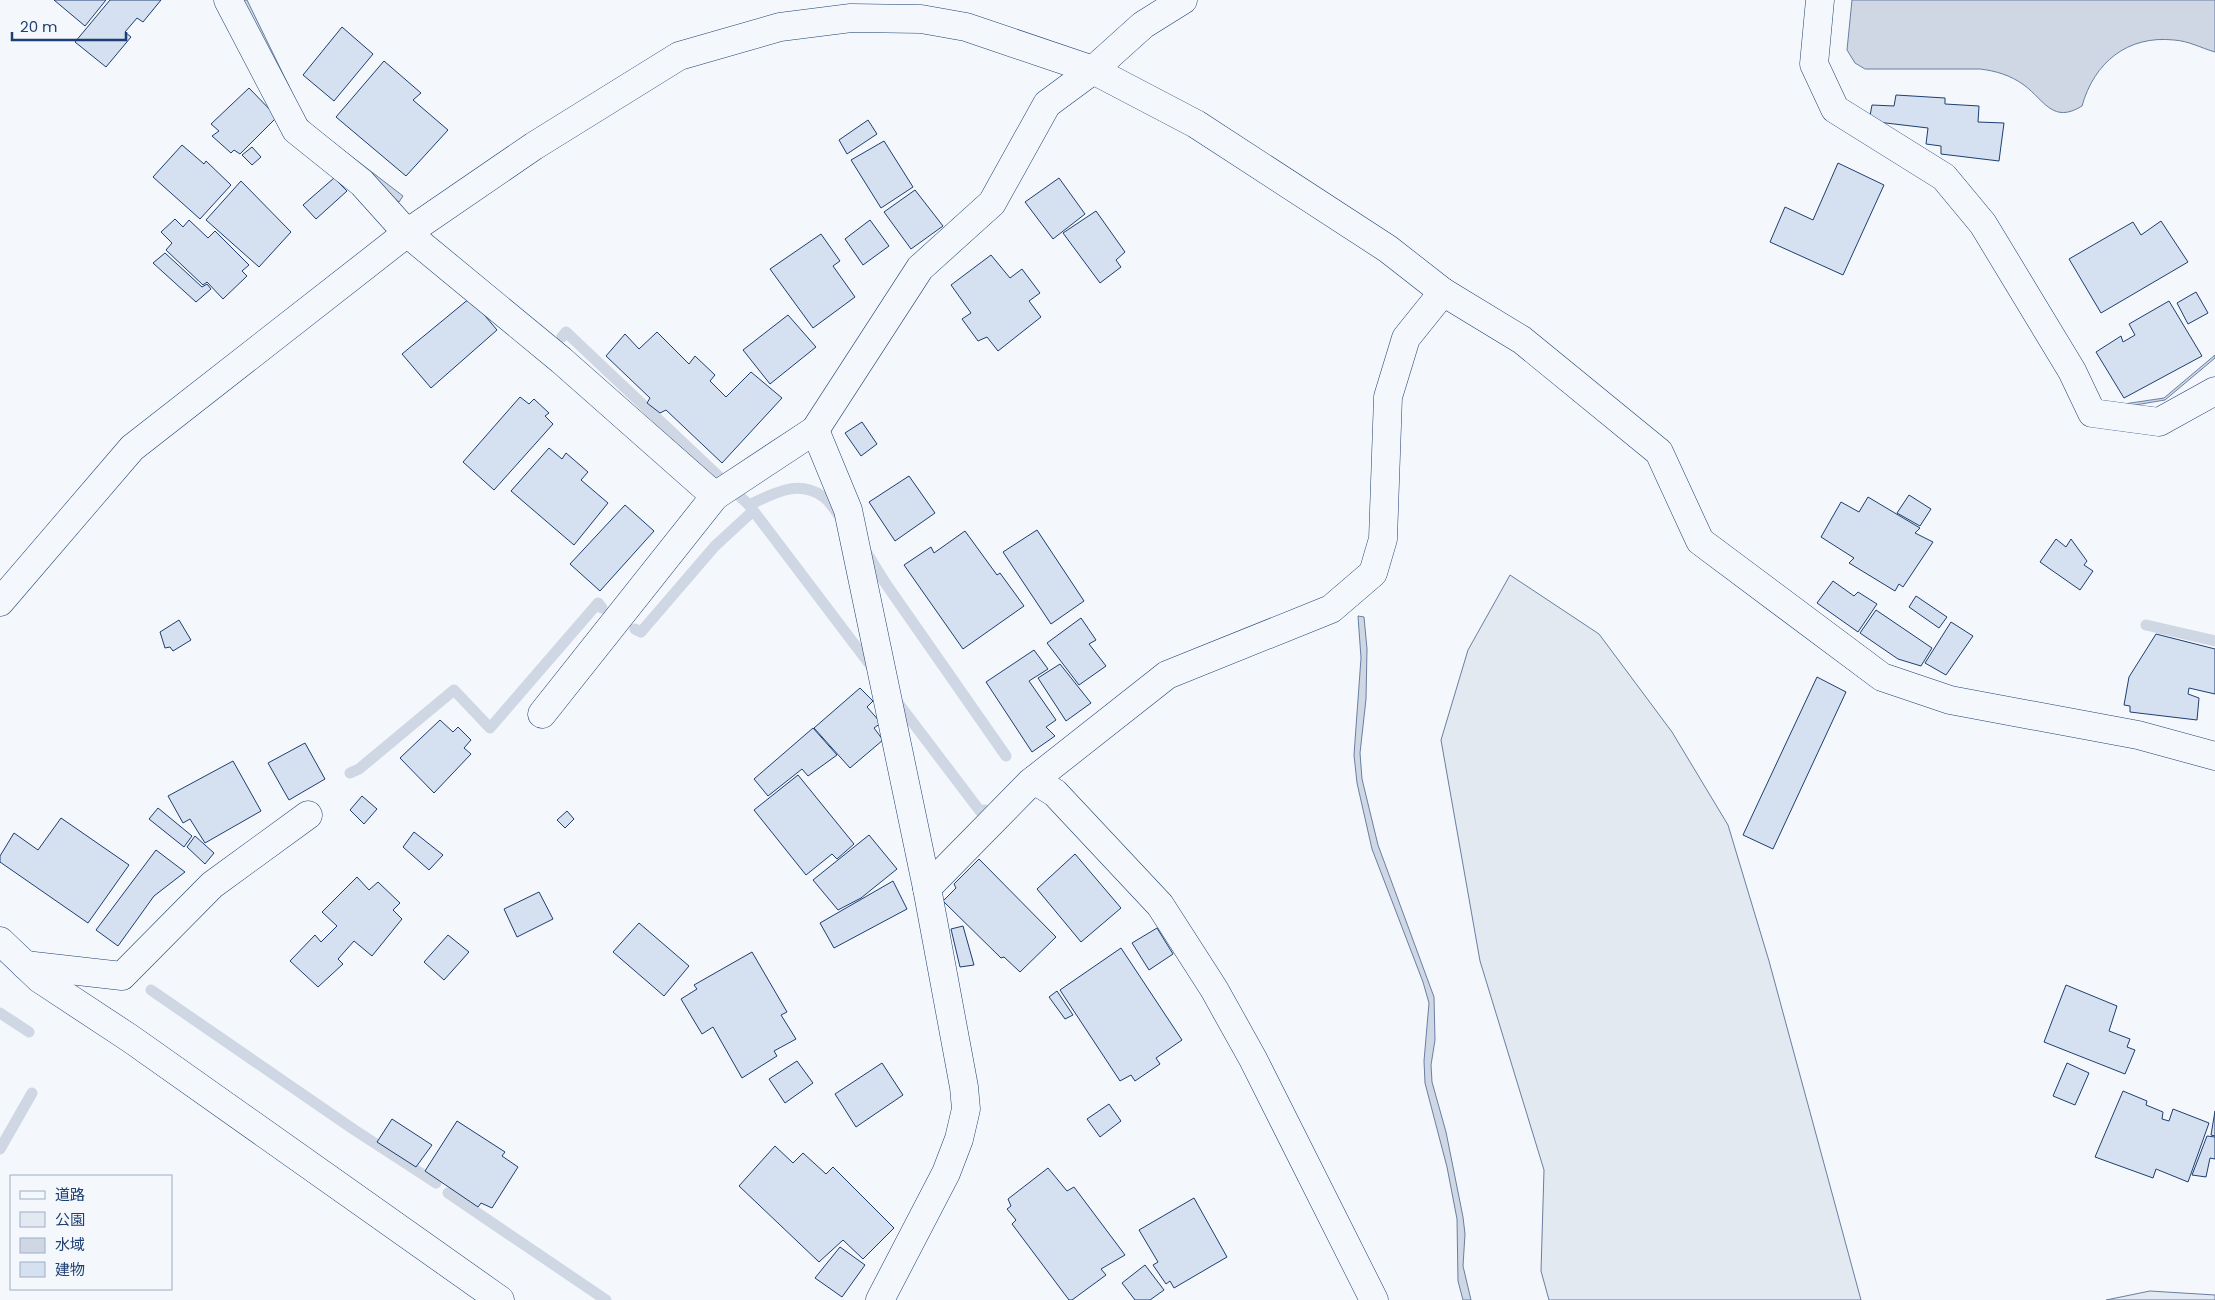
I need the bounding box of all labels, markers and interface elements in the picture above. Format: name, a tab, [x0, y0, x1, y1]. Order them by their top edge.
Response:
scale bar	[12, 10, 126, 42]
text: 20 m	[20, 16, 58, 37]
legend	[10, 1175, 172, 1290]
text: 道路	[55, 1184, 85, 1205]
text: 公園	[55, 1209, 85, 1230]
text: 水域	[55, 1234, 85, 1255]
text: 建物	[55, 1259, 85, 1280]

